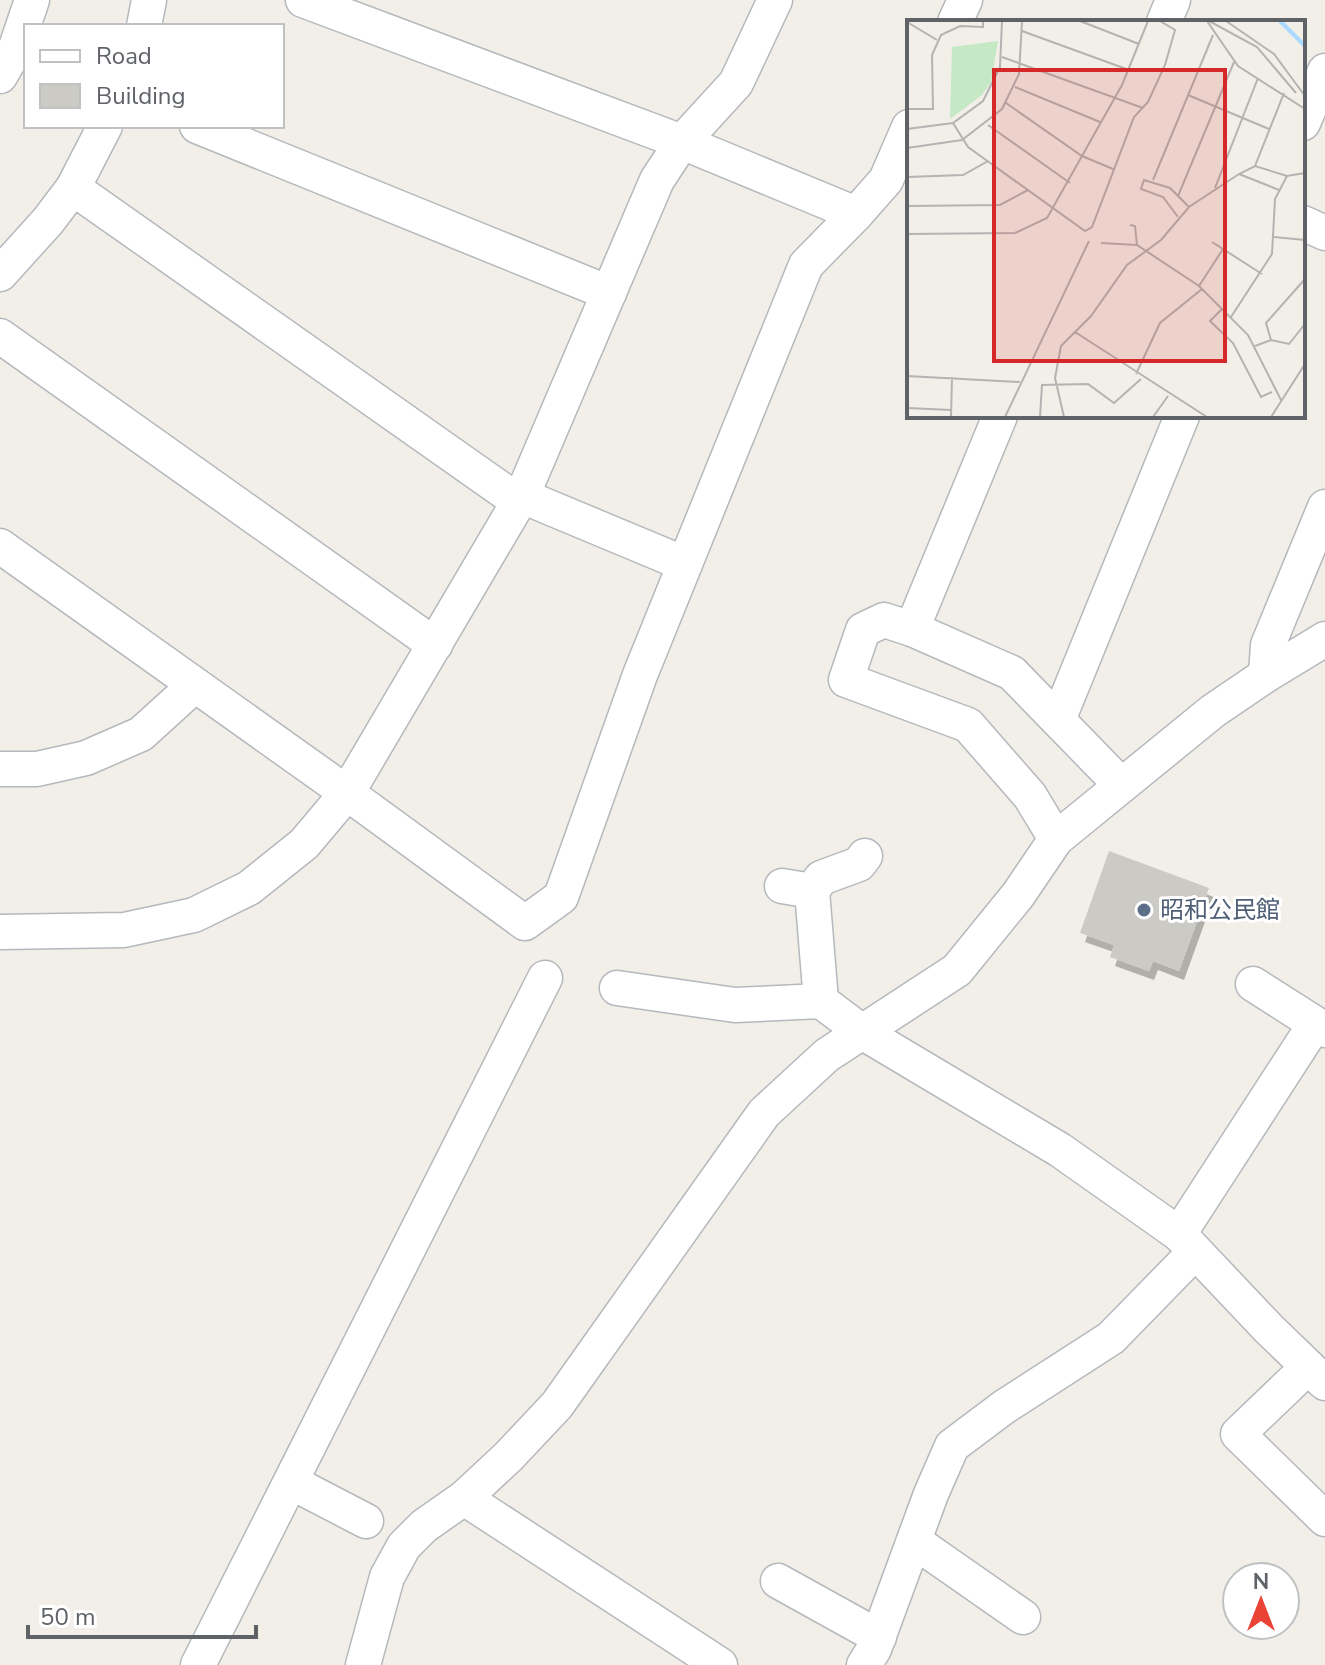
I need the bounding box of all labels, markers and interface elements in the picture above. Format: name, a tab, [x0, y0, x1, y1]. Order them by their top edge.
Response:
inset map	[907, 20, 1305, 418]
legend	[24, 24, 284, 128]
text: Road	[96, 40, 152, 72]
text: Building	[96, 80, 186, 112]
place label: 昭和公民館	[1160, 894, 1280, 926]
marker: 昭和公民館	[1135, 901, 1153, 919]
north arrow	[1221, 1561, 1301, 1641]
text: N	[1253, 1567, 1269, 1597]
scale bar	[28, 1589, 256, 1639]
text: 50 m	[40, 1601, 96, 1633]

